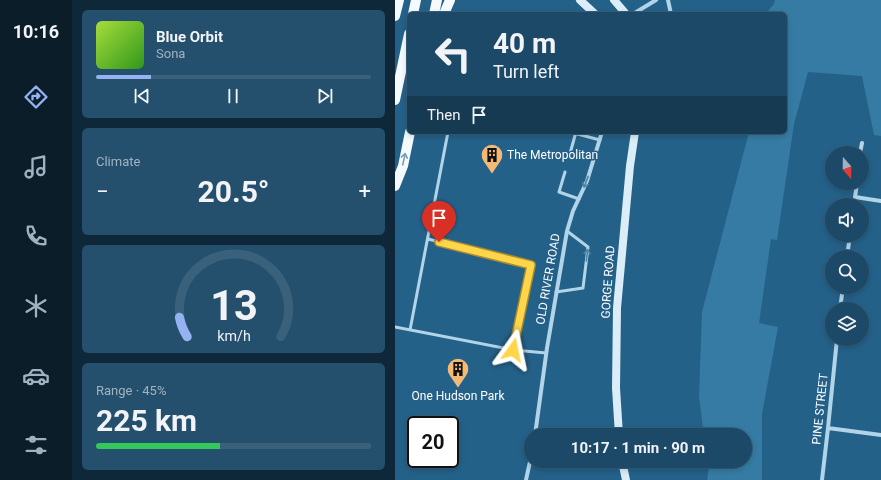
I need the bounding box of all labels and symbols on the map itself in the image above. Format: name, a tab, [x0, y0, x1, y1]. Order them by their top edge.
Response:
building icon: The Metropolitan	[479, 142, 505, 175]
north arrow	[825, 146, 869, 190]
place label: The Metropolitan	[507, 148, 598, 162]
one-way arrow	[401, 153, 409, 166]
one-way arrow	[581, 176, 589, 188]
pin	[422, 201, 456, 242]
street label: OLD RIVER ROAD	[533, 232, 563, 326]
street label: GORGE ROAD	[598, 245, 618, 319]
one-way arrow	[583, 249, 591, 262]
position arrow	[492, 329, 534, 371]
building icon: One Hudson Park	[445, 356, 471, 389]
street label: PINE STREET	[809, 373, 831, 445]
place label: One Hudson Park	[412, 389, 505, 403]
speed limit sign: 20	[407, 416, 459, 468]

